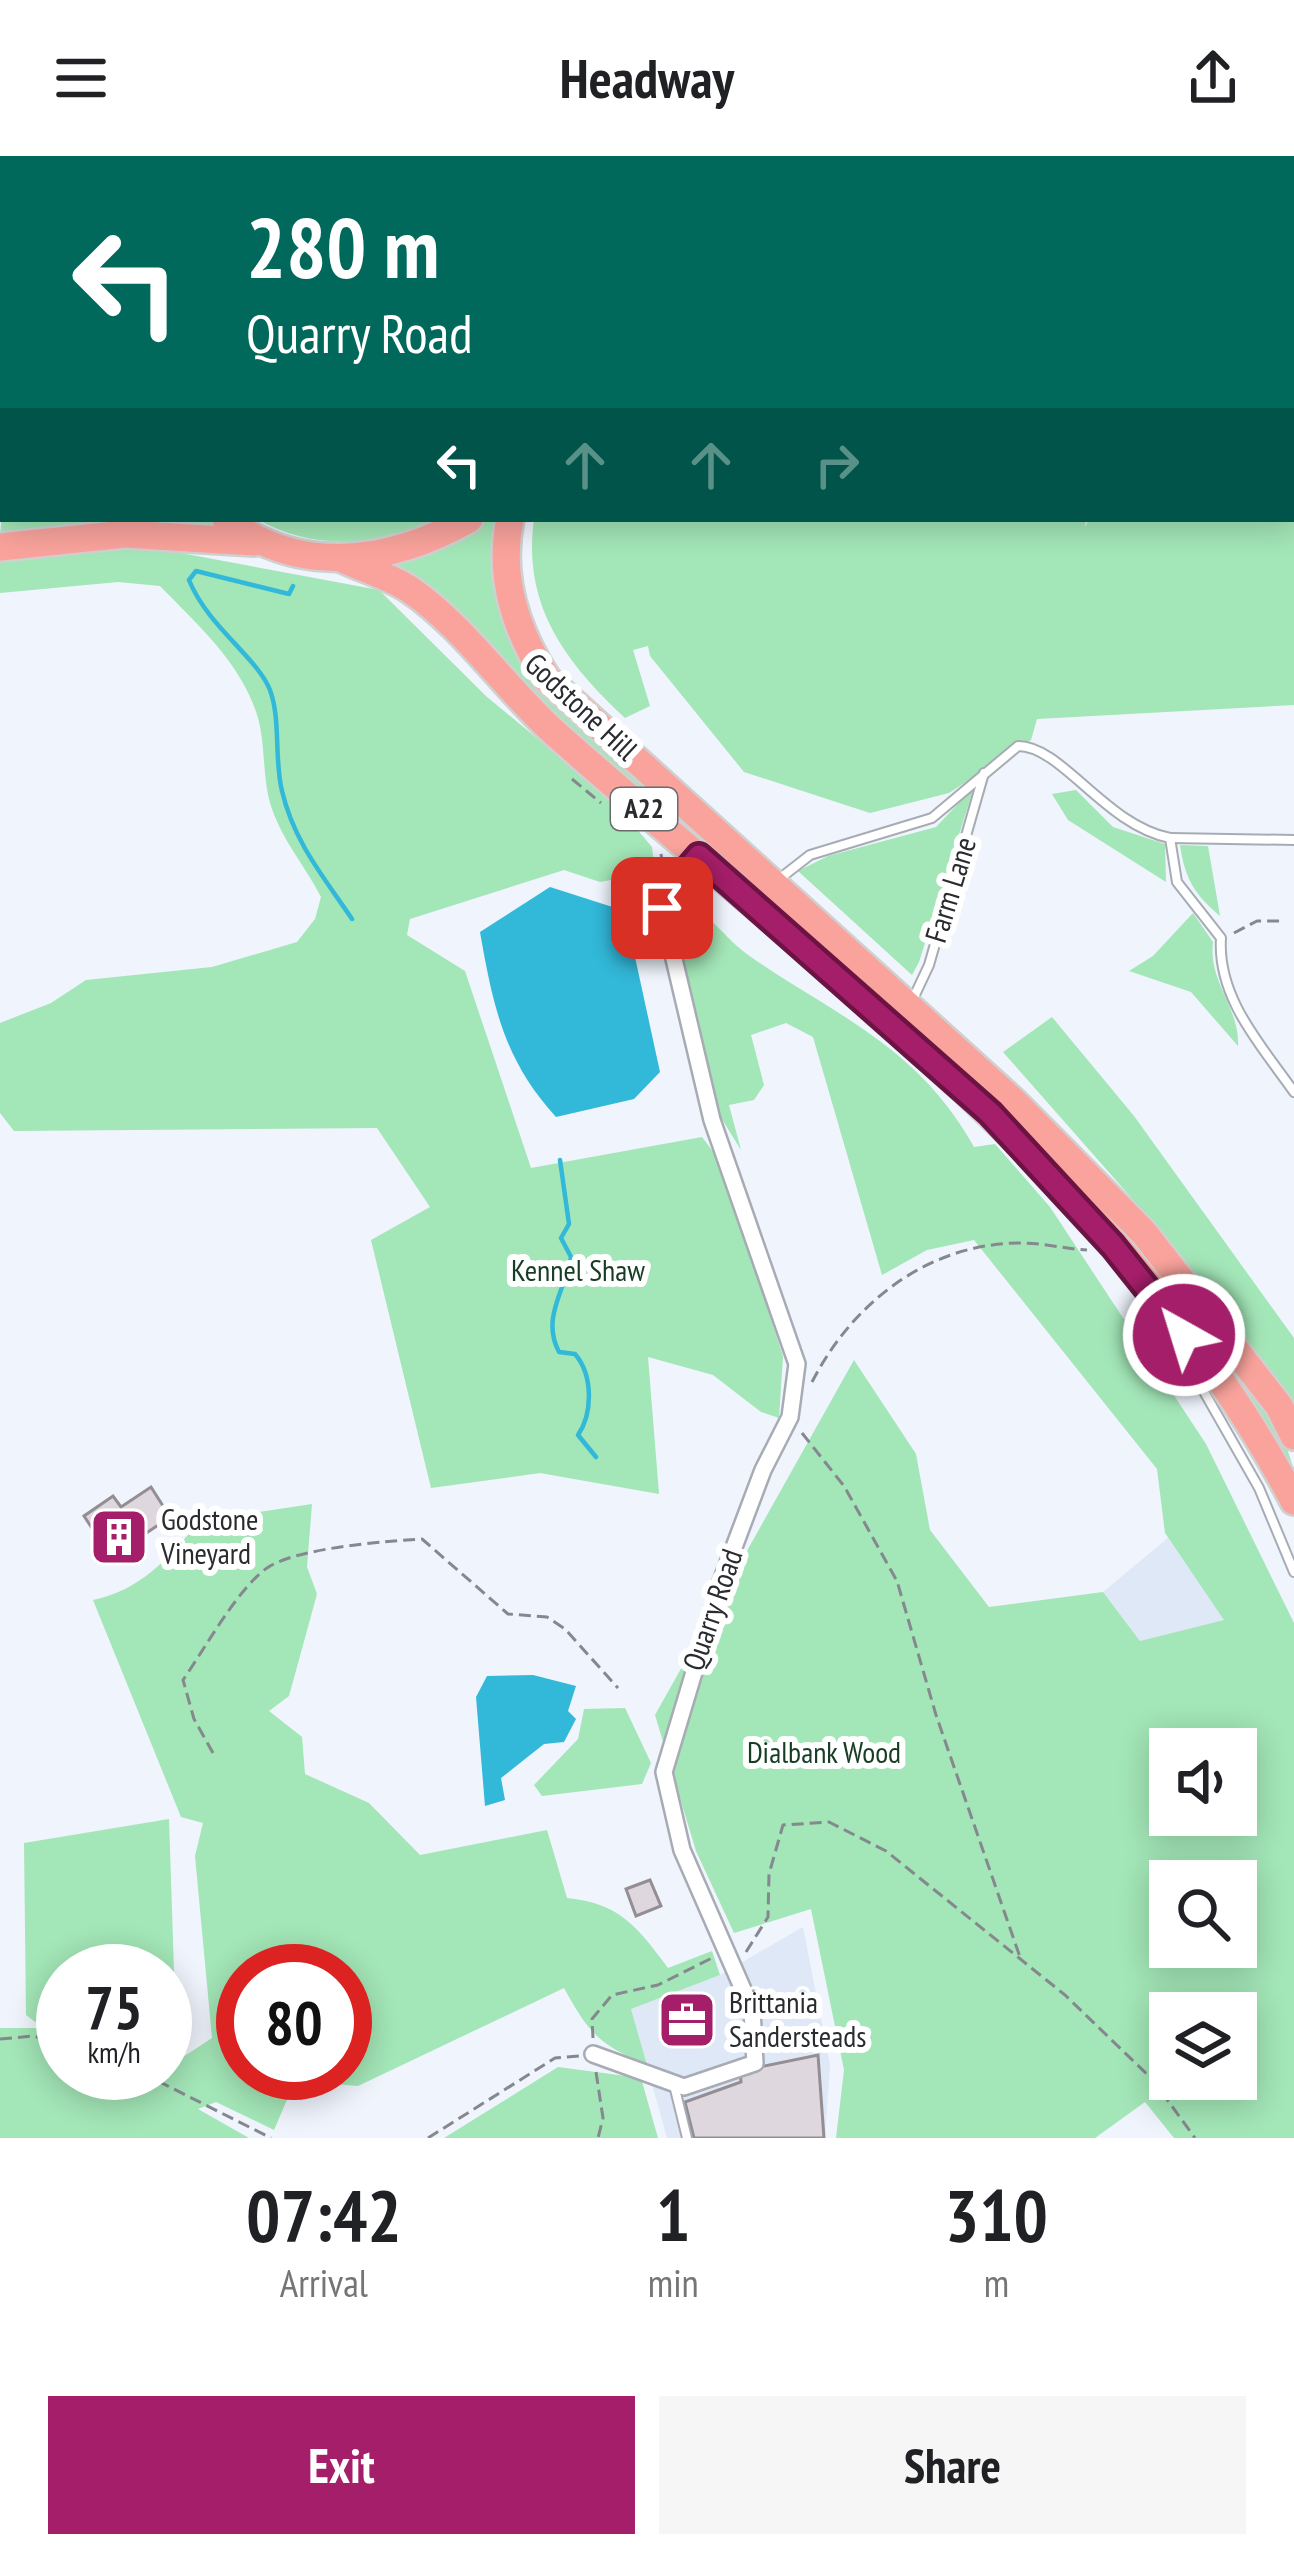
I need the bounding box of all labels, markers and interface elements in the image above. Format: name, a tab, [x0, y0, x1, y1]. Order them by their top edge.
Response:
text: Headway	[560, 43, 734, 113]
icon: menu	[48, 45, 114, 111]
icon: share	[1180, 45, 1246, 111]
text: 280 m	[246, 192, 439, 301]
icon: left	[48, 204, 204, 360]
text: Quarry Road	[246, 298, 473, 368]
icon: left	[426, 432, 492, 498]
icon: ahead	[552, 432, 618, 498]
icon: ahead	[678, 432, 744, 498]
icon: right	[804, 432, 870, 498]
street label: Godstone Hill	[517, 644, 647, 768]
road number: A22	[611, 788, 677, 830]
street label: Farm Lane	[915, 832, 984, 947]
pin	[611, 857, 713, 959]
icon: arrive	[629, 875, 695, 941]
park label: Kennel Shaw	[511, 1250, 645, 1289]
position arrow	[1121, 1272, 1247, 1398]
place label: Godstone Vineyard	[160, 1499, 258, 1572]
building icon: Godstone Vineyard	[88, 1506, 150, 1568]
street label: Quarry Road	[673, 1544, 751, 1675]
map controls	[1149, 1728, 1257, 2100]
button: sound	[1149, 1728, 1257, 1836]
park label: Dialbank Wood	[747, 1732, 901, 1771]
button: search	[1149, 1860, 1257, 1968]
speed limit sign: 80	[216, 1944, 372, 2100]
text: 75	[85, 1968, 143, 2046]
place label: Brittania Sandersteads	[729, 1982, 866, 2055]
office icon: Brittania Sandersteads	[656, 1989, 718, 2051]
button: layers	[1149, 1992, 1257, 2100]
text: km/h	[87, 2032, 141, 2071]
text: 07:42	[246, 2168, 402, 2261]
text: 1	[656, 2168, 690, 2261]
text: 310	[945, 2168, 1048, 2261]
text: Arrival	[280, 2257, 368, 2308]
text: min	[648, 2257, 699, 2308]
text: m	[984, 2257, 1009, 2308]
button: Exit	[48, 2396, 635, 2534]
button: Share	[659, 2396, 1246, 2534]

